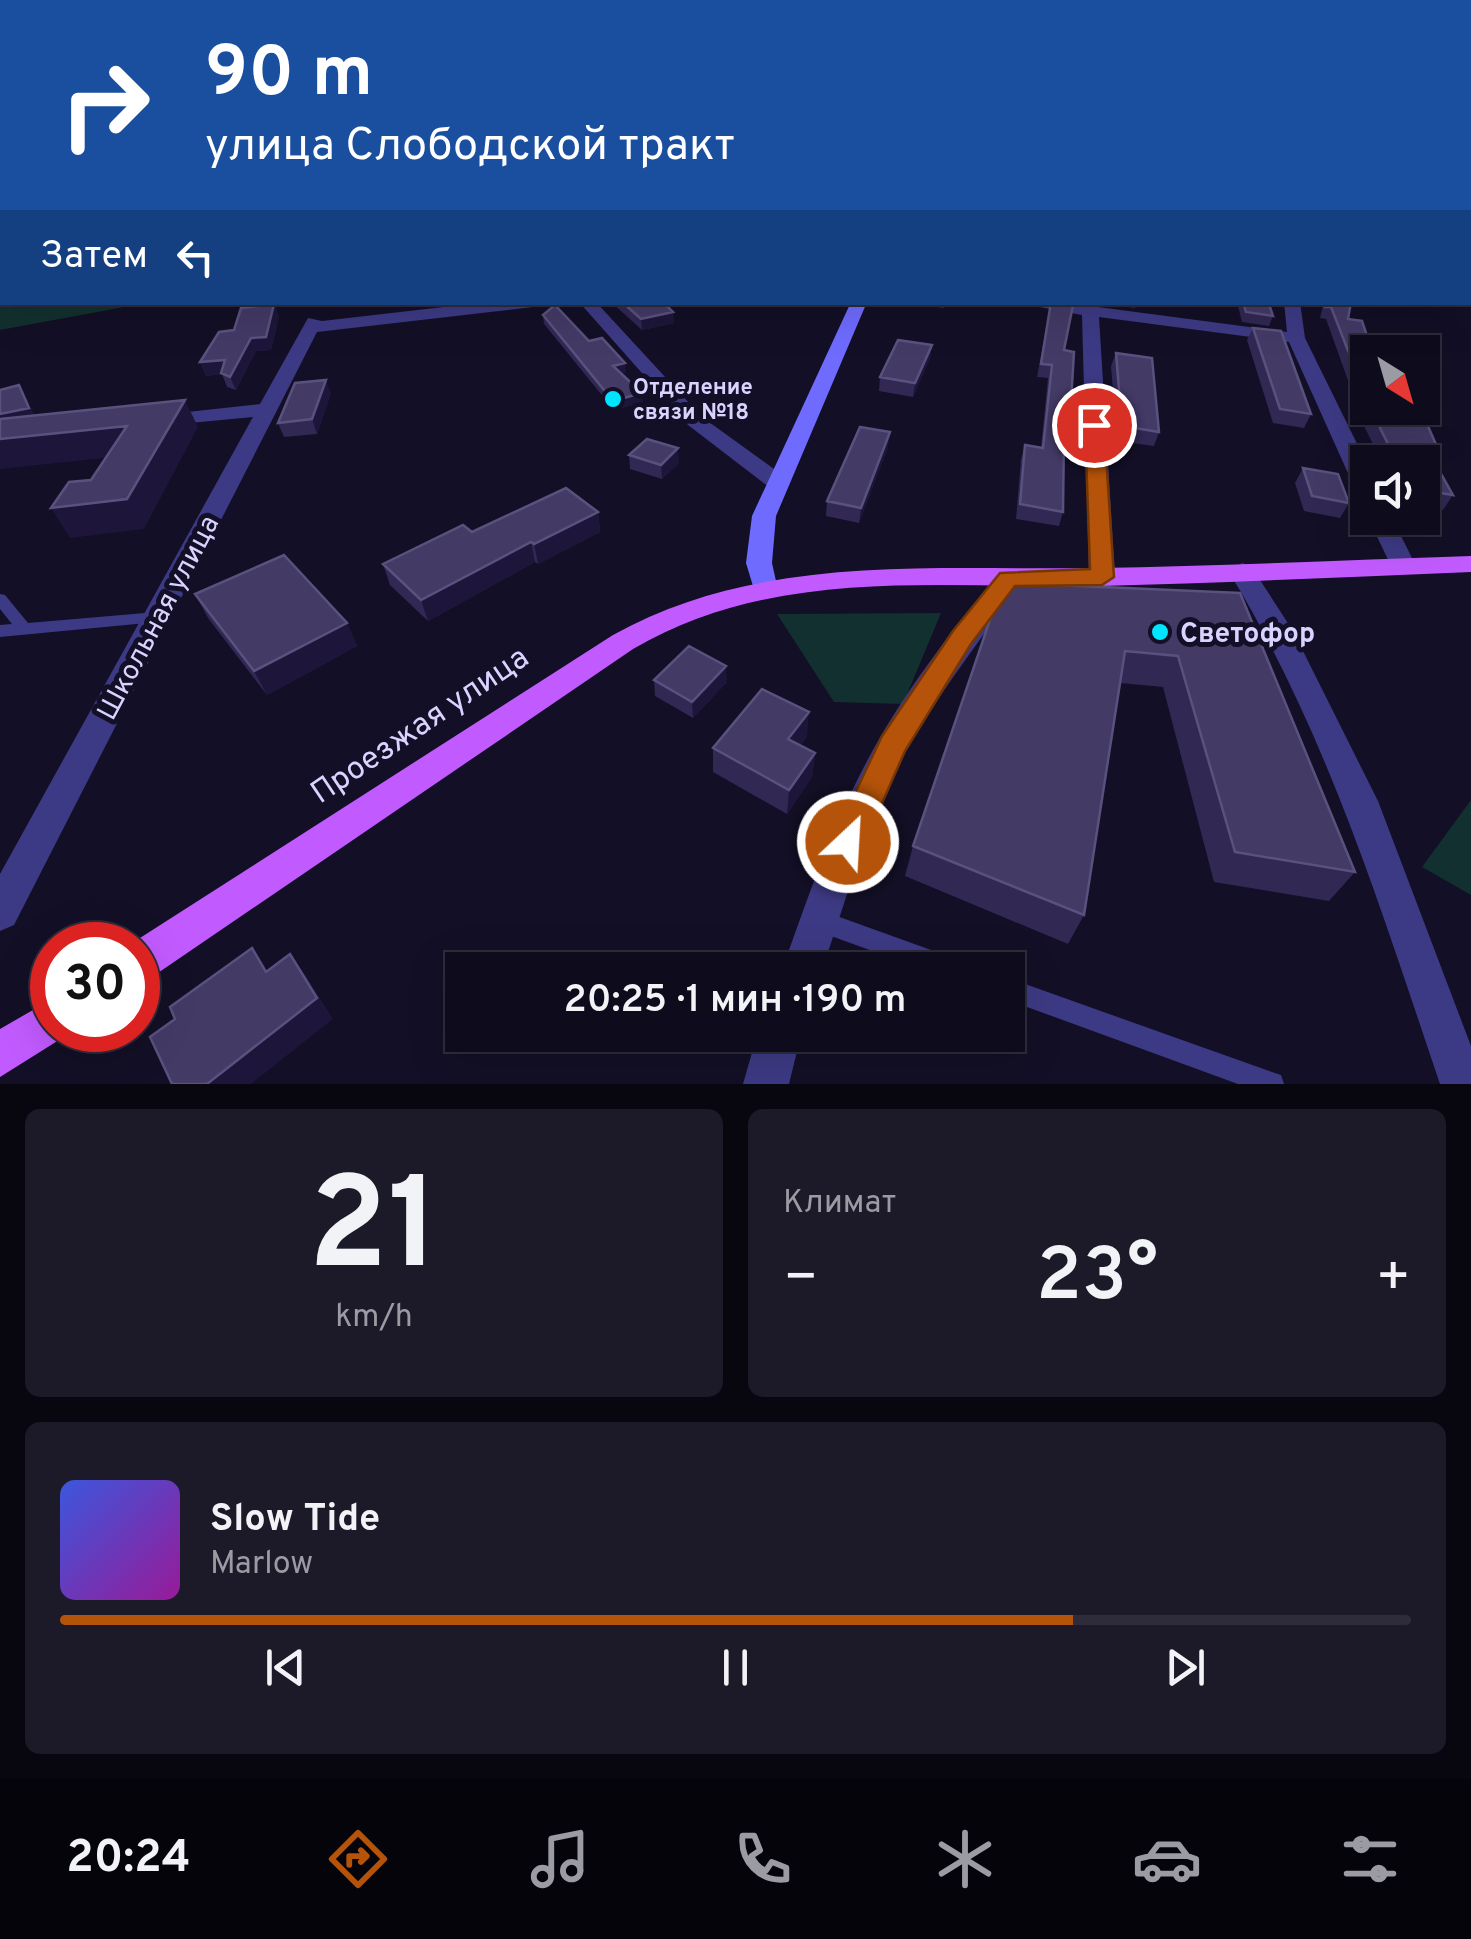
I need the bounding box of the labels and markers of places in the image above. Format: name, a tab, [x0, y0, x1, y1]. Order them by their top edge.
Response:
place label: Отделение связи №18	[633, 375, 753, 427]
pin	[1052, 383, 1137, 468]
marker: Отделение связи №18	[602, 388, 624, 410]
place label: Светофор	[1180, 617, 1315, 653]
marker: Светофор	[1149, 621, 1171, 643]

